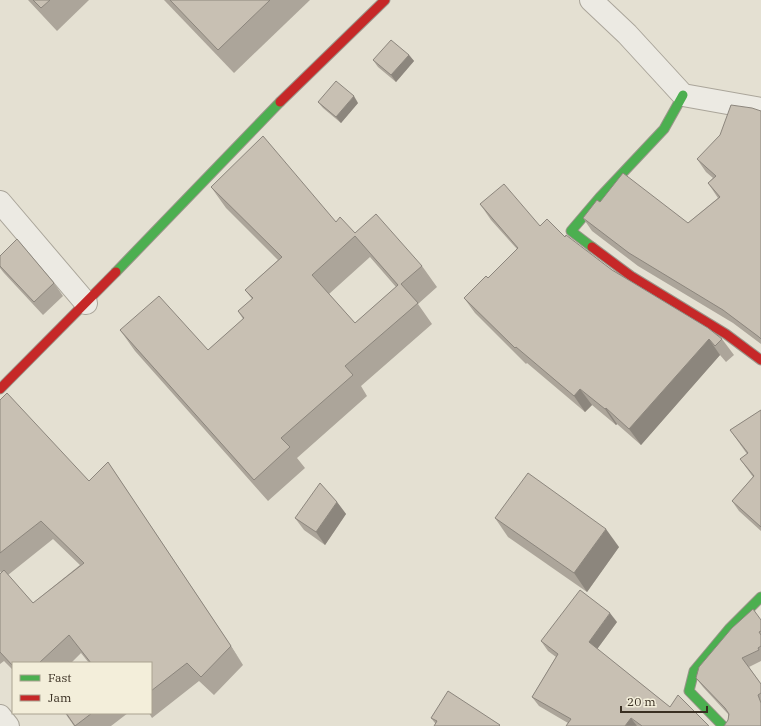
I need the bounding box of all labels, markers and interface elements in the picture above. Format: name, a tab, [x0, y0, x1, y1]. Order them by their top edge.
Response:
legend	[12, 662, 152, 714]
text: Fast	[48, 670, 72, 685]
scale bar	[621, 688, 707, 714]
text: Jam	[48, 690, 72, 705]
text: 20 m	[627, 694, 656, 709]

